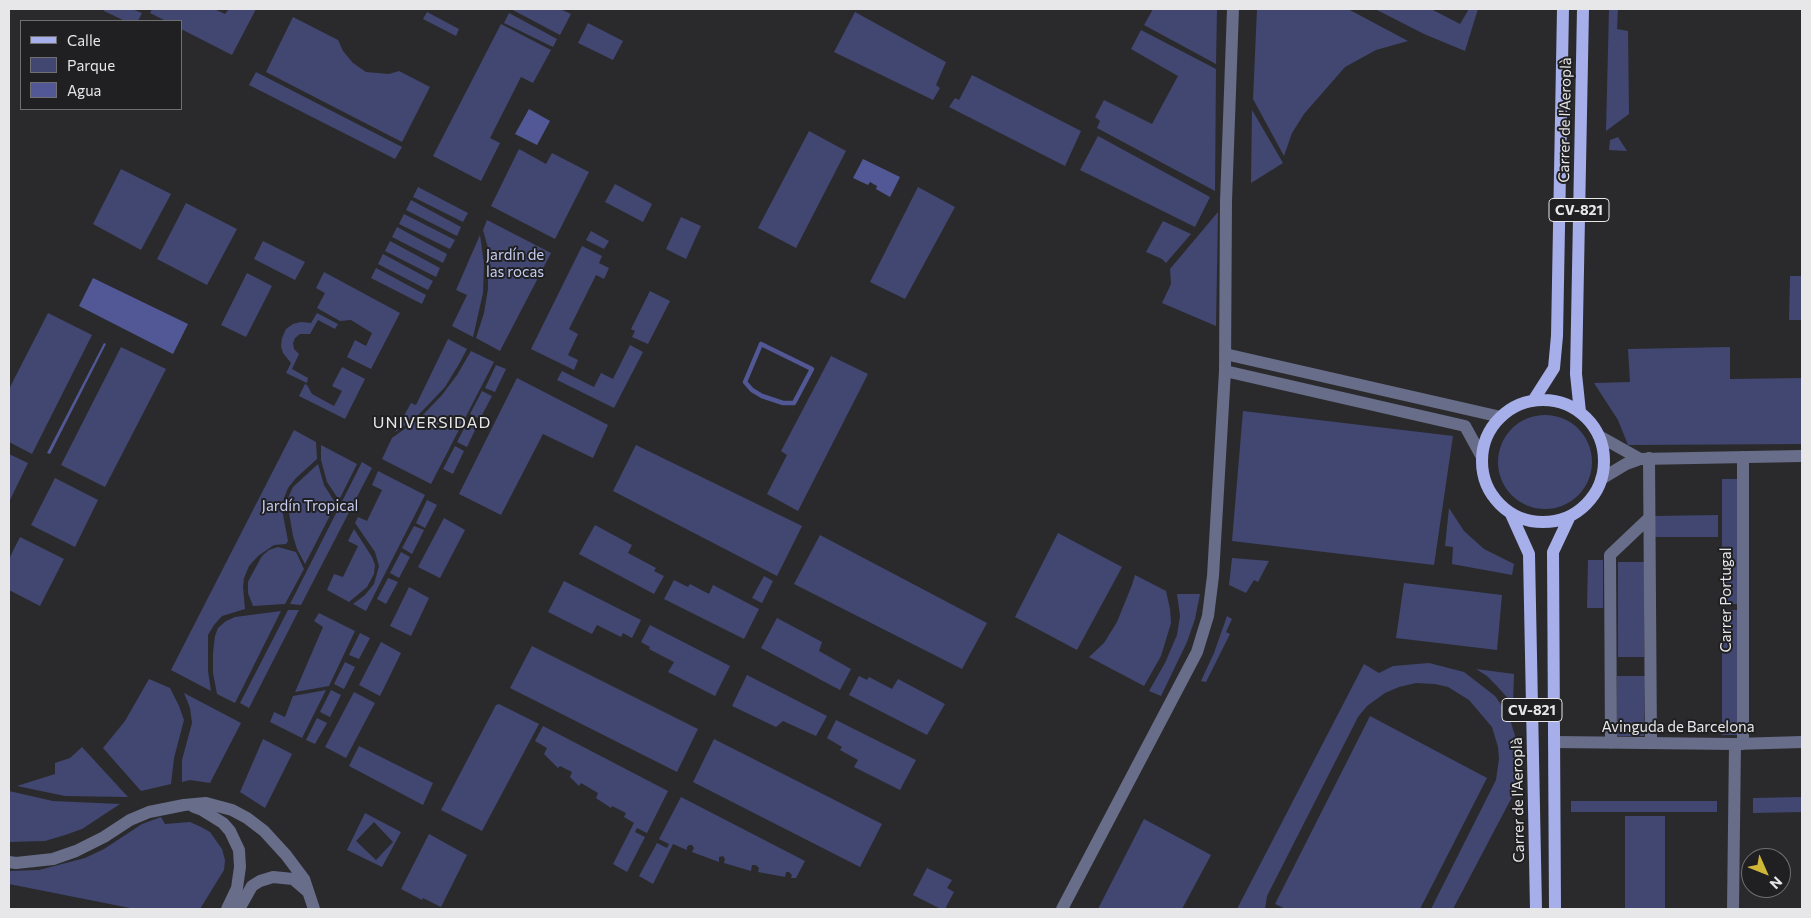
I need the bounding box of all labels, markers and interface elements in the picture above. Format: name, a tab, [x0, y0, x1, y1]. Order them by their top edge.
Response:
legend	[20, 20, 182, 110]
text: Calle	[67, 31, 101, 49]
text: Parque	[67, 56, 115, 74]
street label: Carrer de l'Aeroplà	[1555, 57, 1575, 183]
text: Agua	[67, 81, 101, 99]
road number: CV-821	[1549, 198, 1609, 222]
park label: Jardín de las rocas	[486, 246, 544, 281]
district label: UNIVERSIDAD	[371, 413, 493, 433]
park label: Jardín Tropical	[262, 497, 358, 515]
street label: Carrer Portugal	[1717, 548, 1735, 652]
road number: CV-821	[1502, 698, 1562, 722]
street label: Avinguda de Barcelona	[1601, 718, 1755, 736]
street label: Carrer de l'Aeroplà	[1508, 737, 1528, 863]
north arrow	[1741, 848, 1791, 898]
text: N	[1767, 873, 1786, 893]

